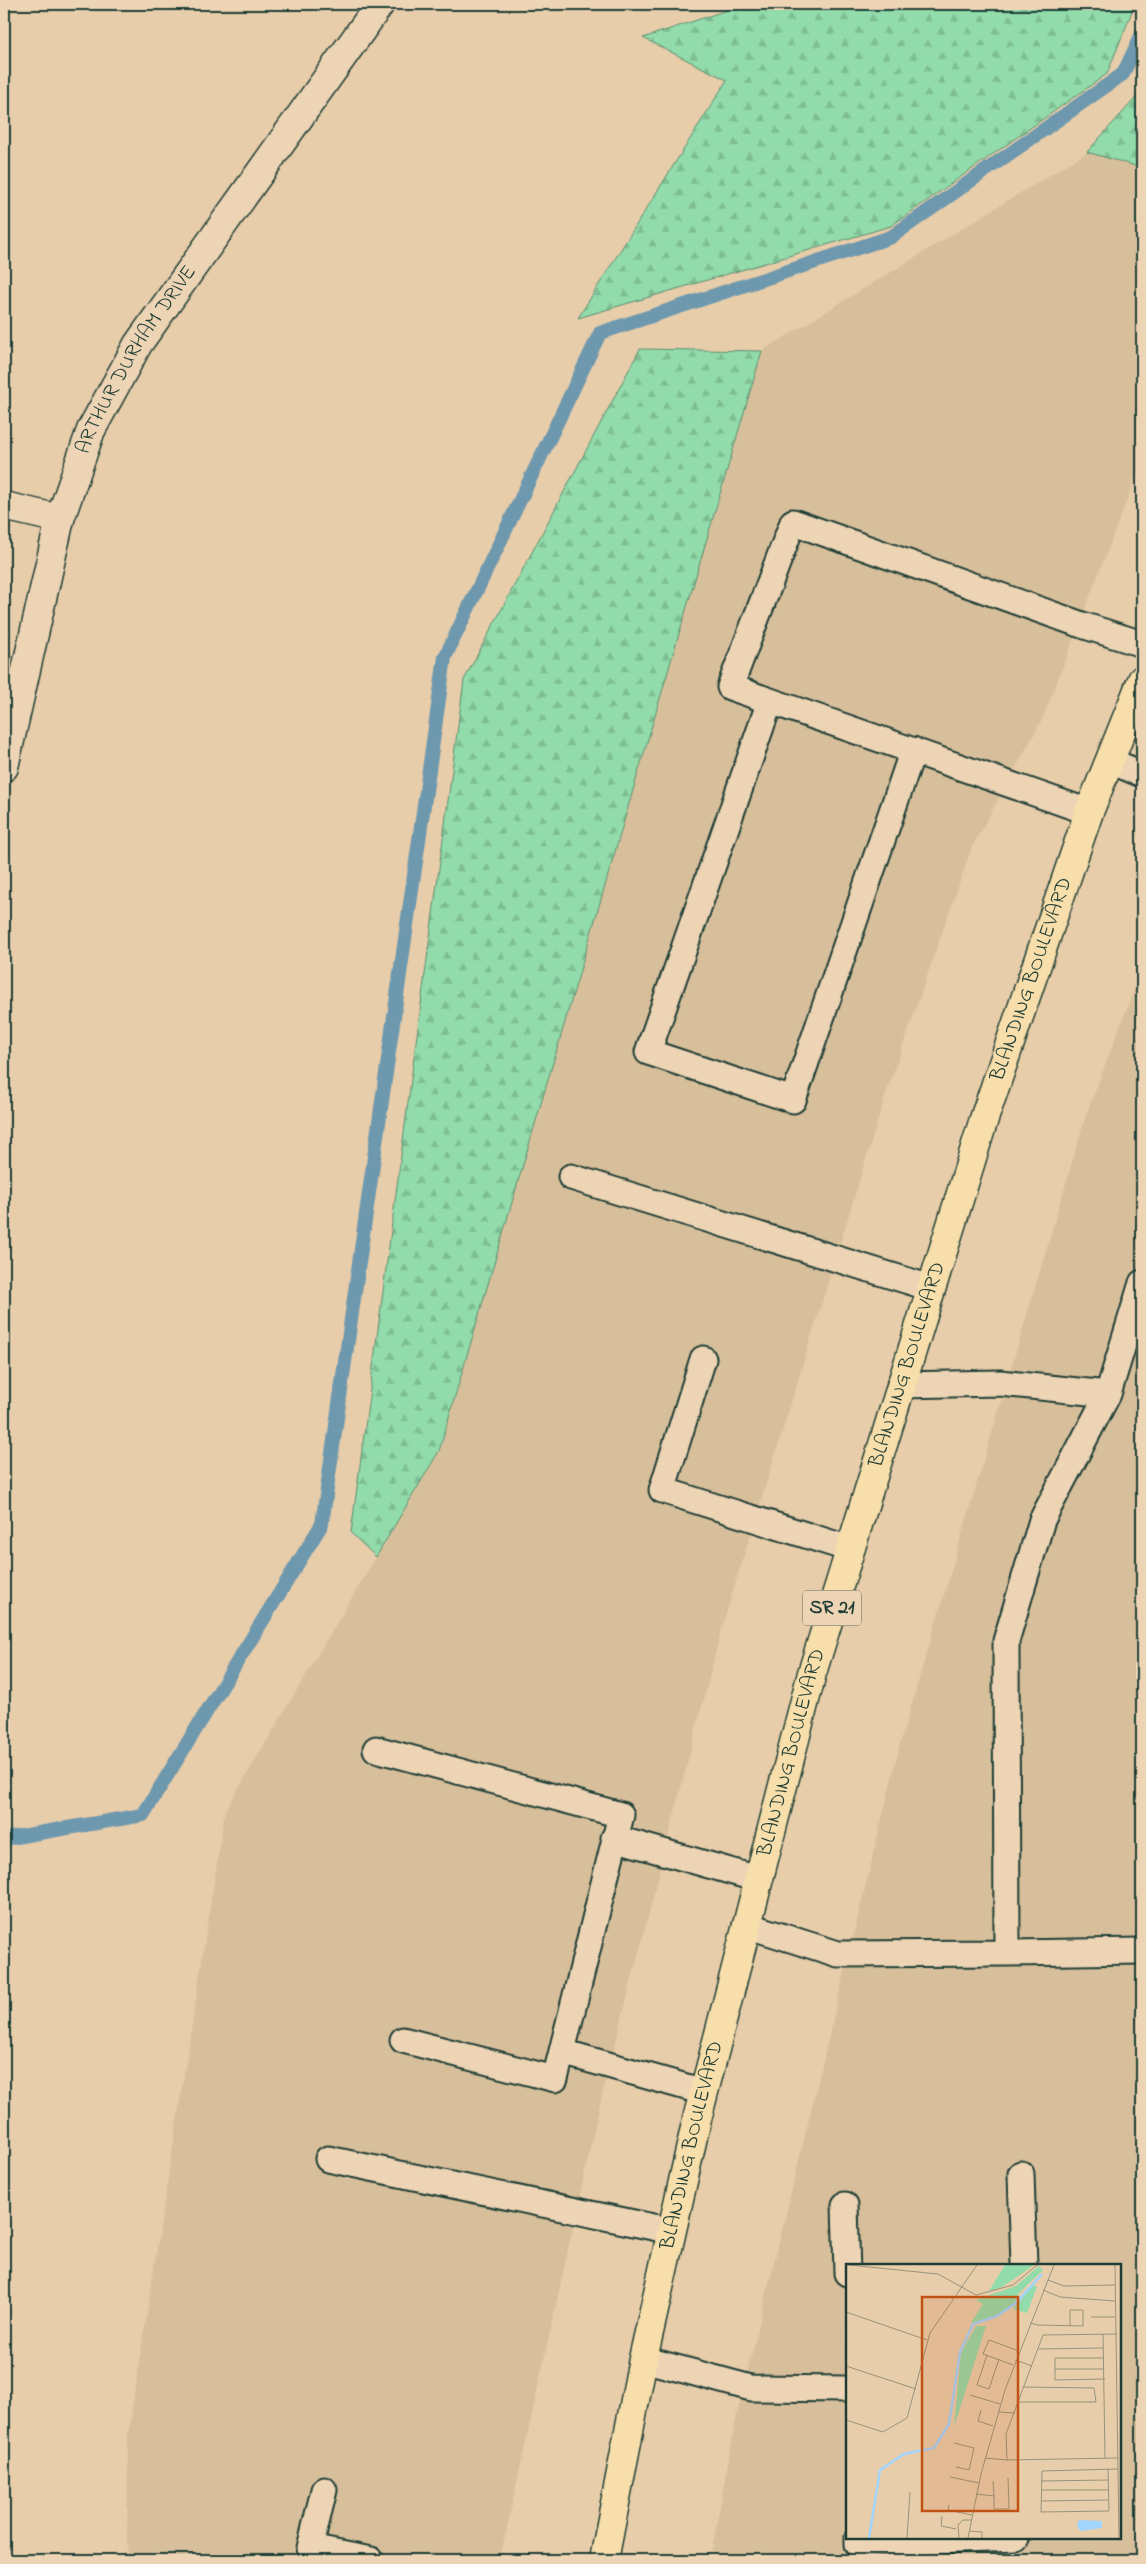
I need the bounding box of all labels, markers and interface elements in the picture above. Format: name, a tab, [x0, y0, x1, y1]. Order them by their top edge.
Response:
street label: ARTHUR DURHAM DRIVE	[69, 259, 204, 458]
street label: BLANDING BOULEVARD	[983, 873, 1081, 1086]
street label: BLANDING BOULEVARD	[861, 1258, 954, 1472]
road number: SR 21	[803, 1590, 861, 1626]
street label: BLANDING BOULEVARD	[750, 1645, 834, 1861]
street label: BLANDING BOULEVARD	[653, 2038, 732, 2254]
inset map	[846, 2264, 1121, 2539]

